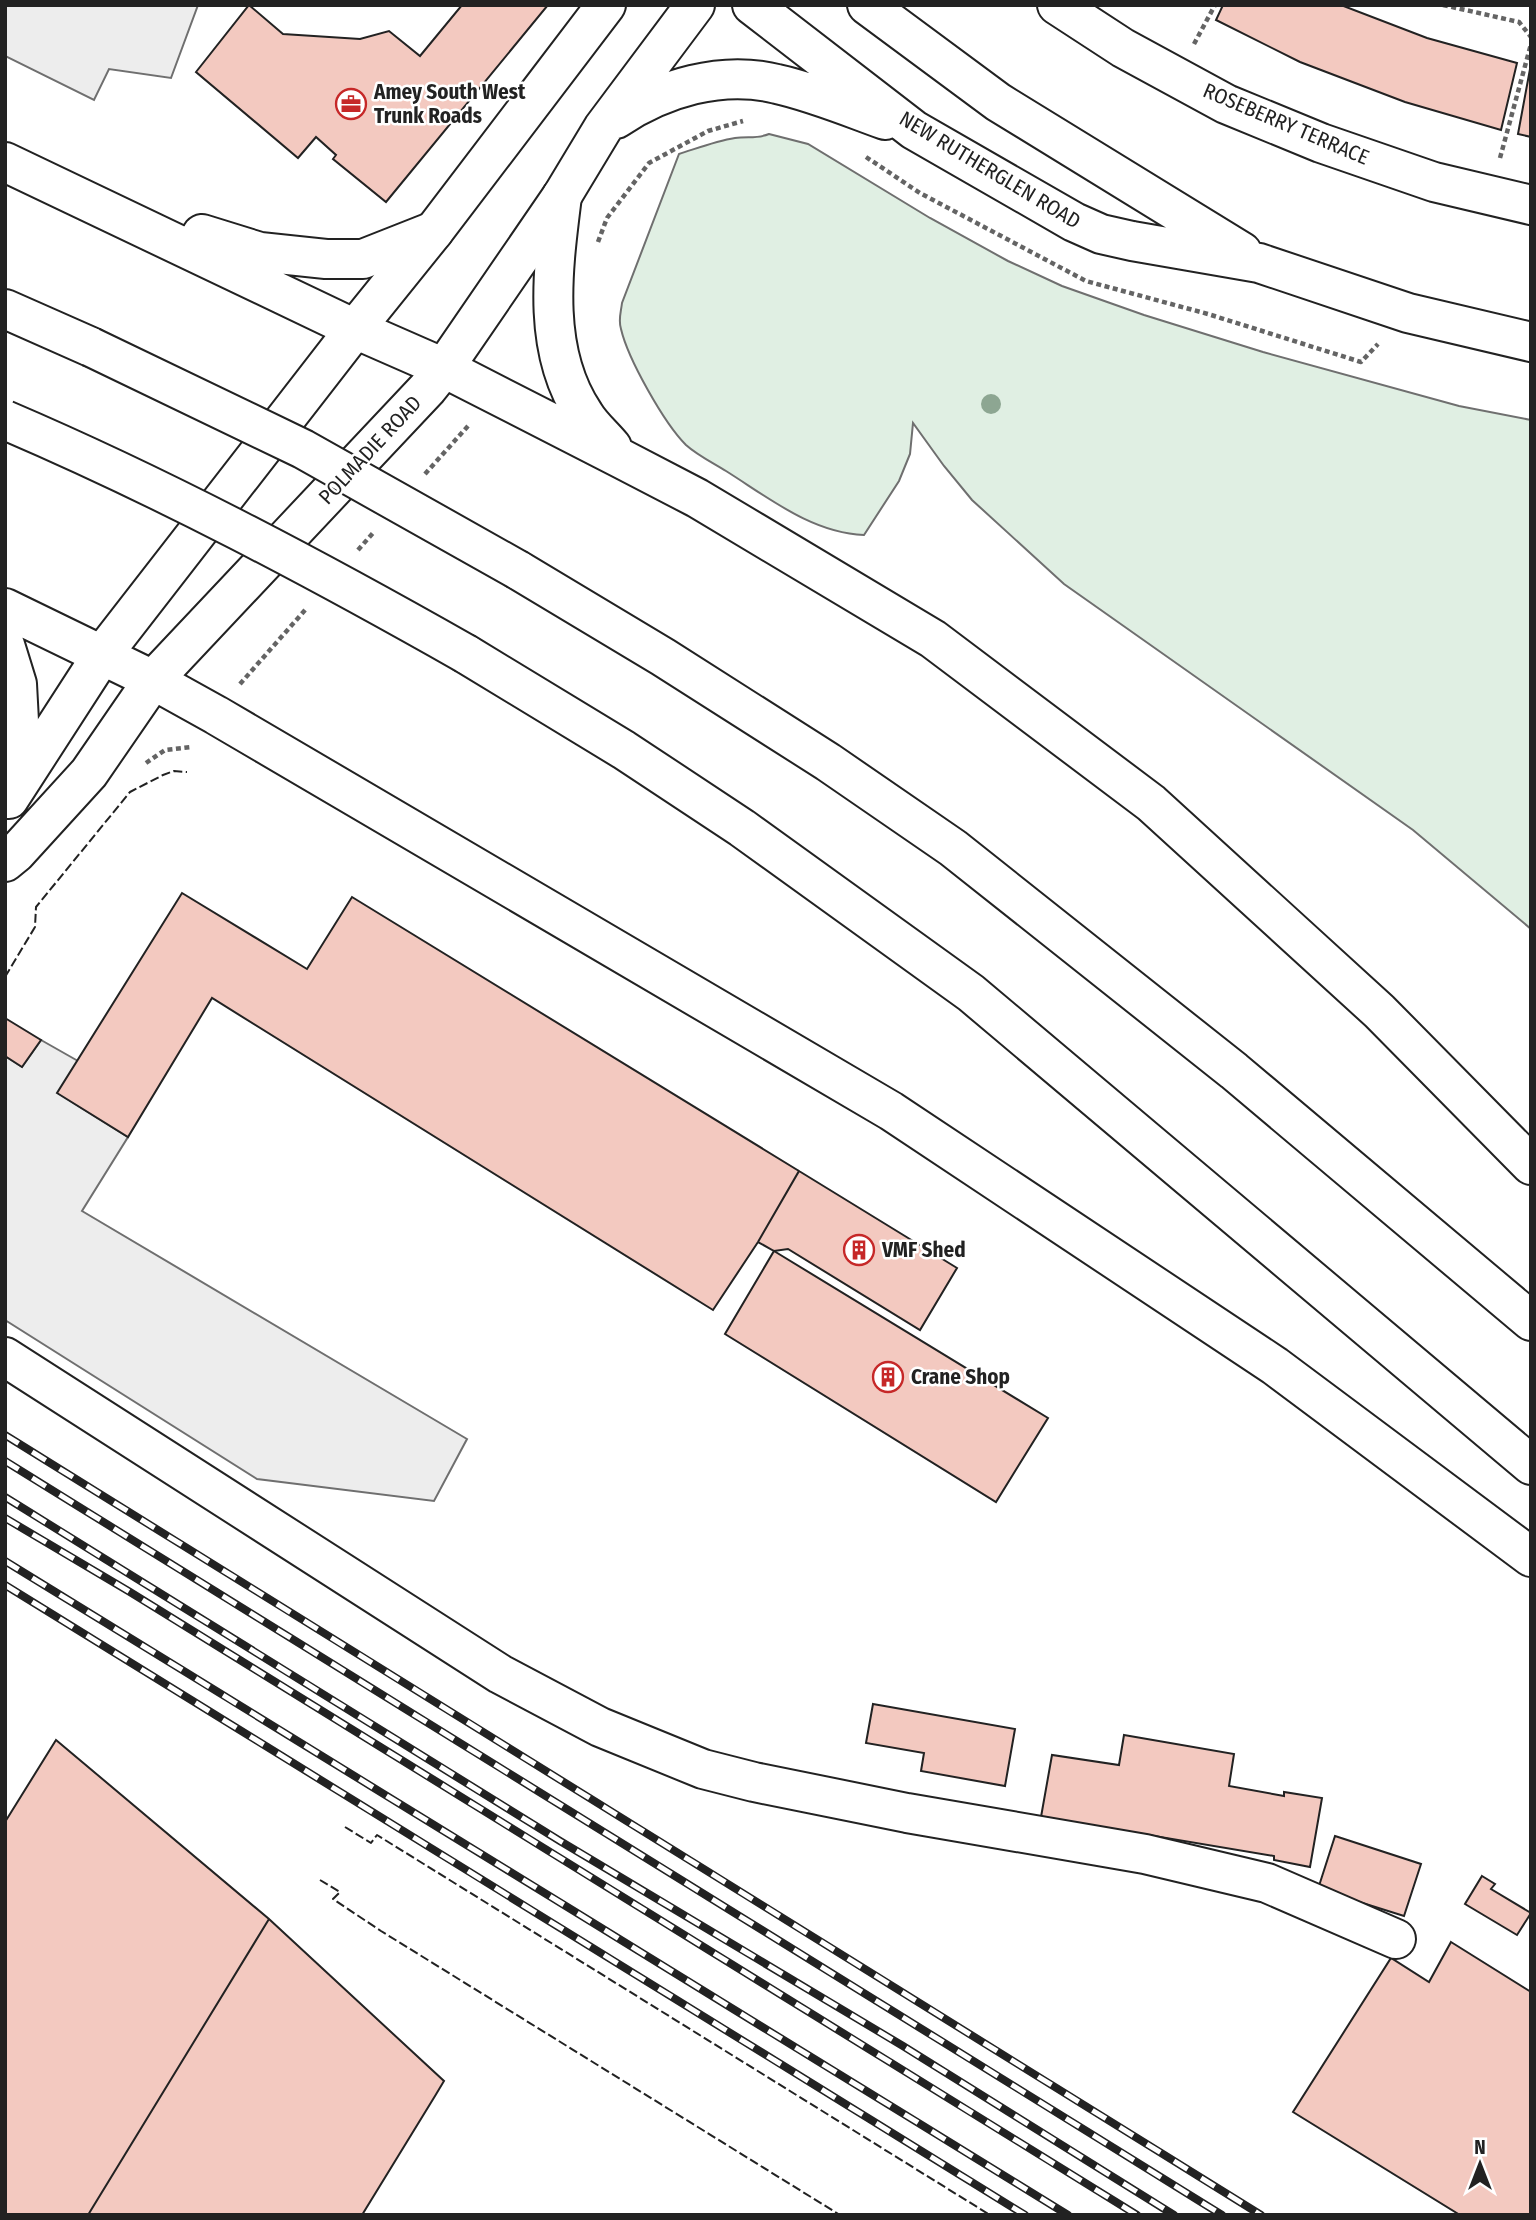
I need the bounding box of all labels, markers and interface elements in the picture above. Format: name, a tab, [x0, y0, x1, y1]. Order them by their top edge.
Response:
street label: ROSEBERRY TERRACE	[1199, 77, 1373, 171]
place label: Amey South West Trunk Roads	[373, 79, 526, 129]
office icon: Amey South West Trunk Roads	[334, 87, 368, 121]
street label: NEW RUTHERGLEN ROAD	[895, 106, 1085, 234]
street label: POLMADIE ROAD	[313, 390, 427, 510]
building icon: VMF Shed	[842, 1233, 876, 1267]
place label: VMF Shed	[881, 1237, 966, 1263]
building icon: Crane Shop	[871, 1360, 905, 1394]
place label: Crane Shop	[911, 1364, 1010, 1390]
north arrow	[1445, 2129, 1515, 2199]
text: N	[1474, 2136, 1486, 2159]

